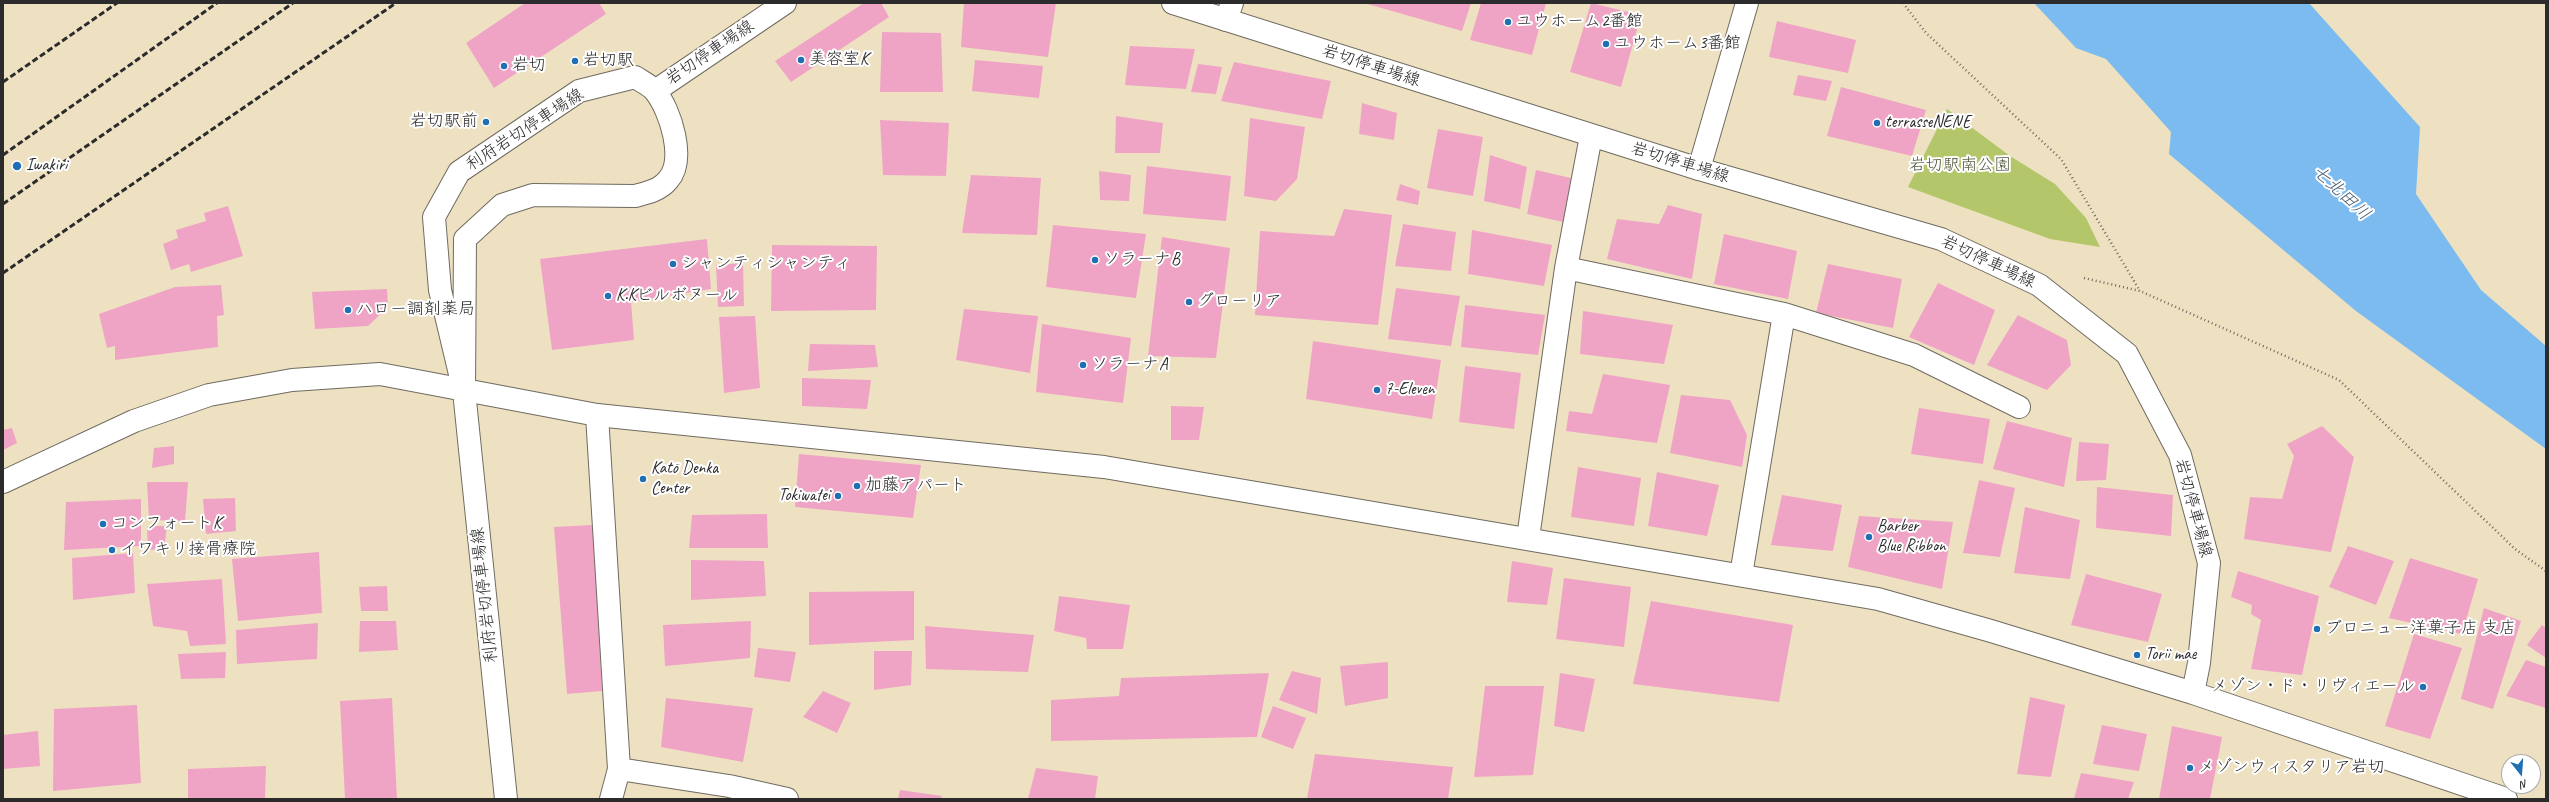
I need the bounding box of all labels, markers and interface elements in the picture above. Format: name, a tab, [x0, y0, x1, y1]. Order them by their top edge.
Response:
place label: ユウホーム2番館	[1516, 12, 1643, 32]
street label: 岩切停車場線	[662, 16, 758, 90]
marker: ユウホーム2番館	[1503, 17, 1513, 27]
place label: ユウホーム3番館	[1614, 34, 1741, 54]
marker: ユウホーム3番館	[1601, 39, 1611, 49]
street label: 岩切停車場線	[1319, 41, 1423, 91]
place label: 美容室K	[809, 50, 868, 70]
place label: 岩切駅	[583, 51, 634, 71]
marker: 美容室K	[796, 55, 806, 65]
place label: 岩切	[512, 56, 546, 76]
marker: 岩切駅	[570, 56, 580, 66]
marker: 岩切	[499, 61, 509, 71]
street label: 利府岩切停車場線	[462, 84, 588, 176]
place label: 岩切駅前	[410, 112, 478, 132]
place label: terrasseNENE	[1885, 113, 1970, 133]
marker: 岩切駅前	[481, 117, 491, 127]
marker: terrasseNENE	[1872, 118, 1882, 128]
street label: 岩切停車場線	[1628, 138, 1732, 188]
place label: Iwakiri	[26, 156, 67, 176]
park label: 岩切駅南公園	[1909, 156, 2011, 176]
marker: Iwakiri	[11, 160, 23, 172]
water label: 七北田川	[2307, 161, 2375, 225]
street label: 岩切停車場線	[1937, 231, 2039, 293]
place label: ソラーナB	[1103, 250, 1180, 270]
place label: シャンティシャンティ	[681, 254, 851, 274]
marker: ソラーナB	[1090, 255, 1100, 265]
marker: シャンティシャンティ	[668, 259, 678, 269]
place label: K.Kビルボヌール	[616, 286, 738, 306]
marker: K.Kビルボヌール	[603, 291, 613, 301]
place label: グローリア	[1197, 292, 1282, 312]
marker: グローリア	[1184, 297, 1194, 307]
place label: ハロー調剤薬局	[356, 300, 475, 320]
marker: ハロー調剤薬局	[343, 305, 353, 315]
place label: ソラーナA	[1091, 355, 1168, 375]
marker: ソラーナA	[1078, 360, 1088, 370]
place label: 7-Eleven	[1385, 380, 1434, 400]
marker: 7-Eleven	[1372, 385, 1382, 395]
street label: 岩切停車場線	[2170, 456, 2216, 560]
place label: Katō Denka Center	[651, 459, 718, 499]
marker: Katō Denka Center	[638, 474, 648, 484]
place label: 加藤アパート	[865, 476, 967, 496]
marker: 加藤アパート	[852, 481, 862, 491]
place label: Tokiwatei	[778, 486, 830, 506]
marker: Tokiwatei	[833, 491, 843, 501]
place label: コンフォートK	[111, 514, 221, 534]
place label: Barber Blue Ribbon	[1877, 517, 1946, 557]
marker: コンフォートK	[98, 519, 108, 529]
street label: 利府岩切停車場線	[468, 526, 502, 664]
marker: Barber Blue Ribbon	[1864, 532, 1874, 542]
place label: イワキリ接骨療院	[120, 540, 256, 560]
marker: イワキリ接骨療院	[107, 545, 117, 555]
place label: ブロニュー洋菓子店 支店	[2325, 619, 2516, 639]
marker: ブロニュー洋菓子店 支店	[2312, 624, 2322, 634]
place label: Torii mae	[2145, 645, 2196, 665]
marker: Torii mae	[2132, 650, 2142, 660]
place label: メゾン・ド・リヴィエール	[2211, 677, 2415, 697]
marker: メゾン・ド・リヴィエール	[2418, 682, 2428, 692]
north arrow	[2501, 754, 2541, 794]
place label: メゾンウィスタリア岩切	[2198, 758, 2385, 778]
marker: メゾンウィスタリア岩切	[2185, 763, 2195, 773]
text: N	[2519, 777, 2530, 792]

